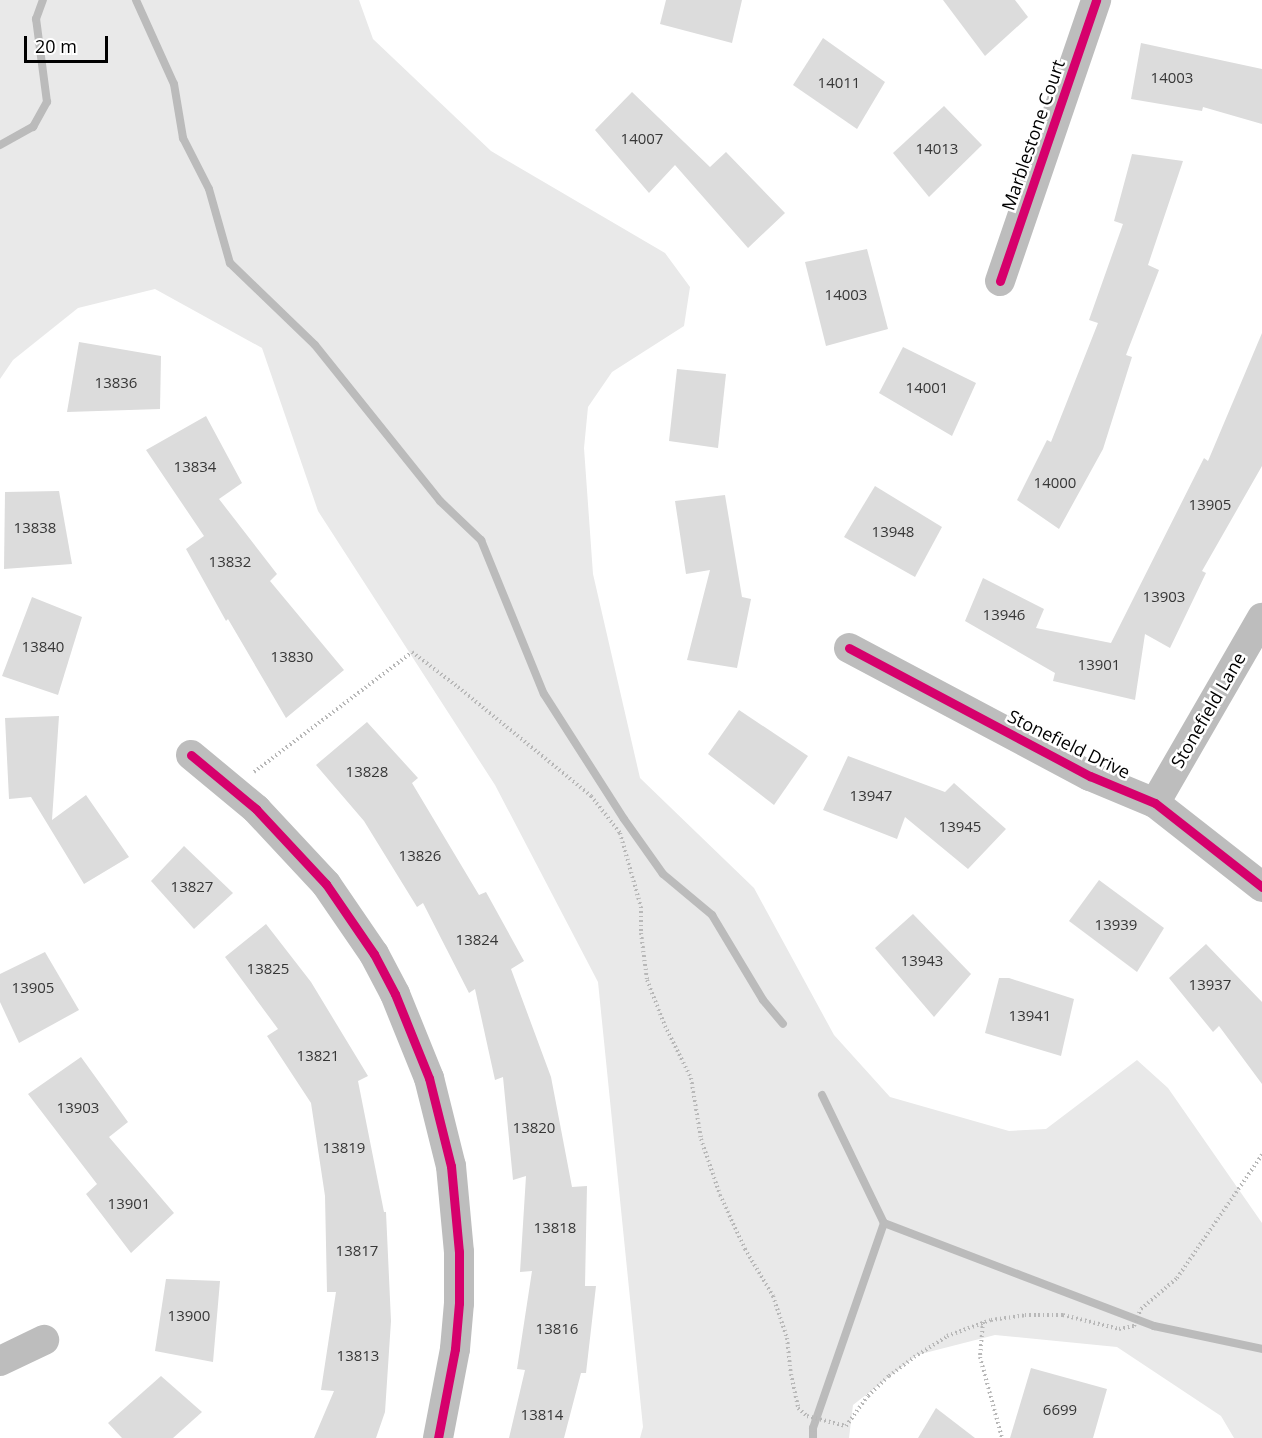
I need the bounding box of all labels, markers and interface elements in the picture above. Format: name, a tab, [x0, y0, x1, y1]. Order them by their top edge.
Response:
scale bar	[27, 24, 111, 62]
text: 20 m	[35, 34, 77, 58]
street label: Marblestone Court	[997, 57, 1069, 213]
house number: 14003	[1151, 69, 1193, 87]
house number: 14011	[818, 74, 860, 92]
house number: 14007	[621, 130, 663, 148]
house number: 14013	[916, 140, 958, 158]
house number: 14003	[825, 286, 867, 304]
house number: 13836	[95, 374, 137, 392]
house number: 14001	[906, 379, 948, 397]
house number: 13834	[174, 458, 216, 476]
house number: 14000	[1034, 474, 1076, 492]
house number: 13905	[1189, 496, 1231, 514]
house number: 13838	[14, 519, 56, 537]
house number: 13948	[872, 523, 914, 541]
house number: 13832	[209, 553, 251, 571]
house number: 13903	[1143, 588, 1185, 606]
house number: 13946	[983, 606, 1025, 624]
house number: 13840	[22, 638, 64, 656]
house number: 13830	[271, 648, 313, 666]
street label: Stonefield Lane	[1166, 648, 1250, 772]
house number: 13901	[1078, 656, 1120, 674]
street label: Stonefield Drive	[1004, 705, 1134, 783]
house number: 13828	[346, 763, 388, 781]
house number: 13947	[850, 787, 892, 805]
house number: 13945	[939, 818, 981, 836]
house number: 13826	[399, 847, 441, 865]
house number: 13827	[171, 878, 213, 896]
house number: 13939	[1095, 916, 1137, 934]
house number: 13824	[456, 931, 498, 949]
house number: 13943	[901, 952, 943, 970]
house number: 13825	[247, 960, 289, 978]
house number: 13937	[1189, 976, 1231, 994]
house number: 13905	[12, 979, 54, 997]
house number: 13941	[1009, 1007, 1051, 1025]
house number: 13821	[297, 1047, 339, 1065]
house number: 13903	[57, 1099, 99, 1117]
house number: 13820	[513, 1119, 555, 1137]
house number: 13819	[323, 1139, 365, 1157]
house number: 13901	[108, 1195, 150, 1213]
house number: 13818	[534, 1219, 576, 1237]
house number: 13817	[336, 1242, 378, 1260]
house number: 13900	[168, 1307, 210, 1325]
house number: 13816	[536, 1320, 578, 1338]
house number: 13813	[337, 1347, 379, 1365]
house number: 6699	[1043, 1401, 1077, 1419]
house number: 13814	[521, 1406, 563, 1424]

